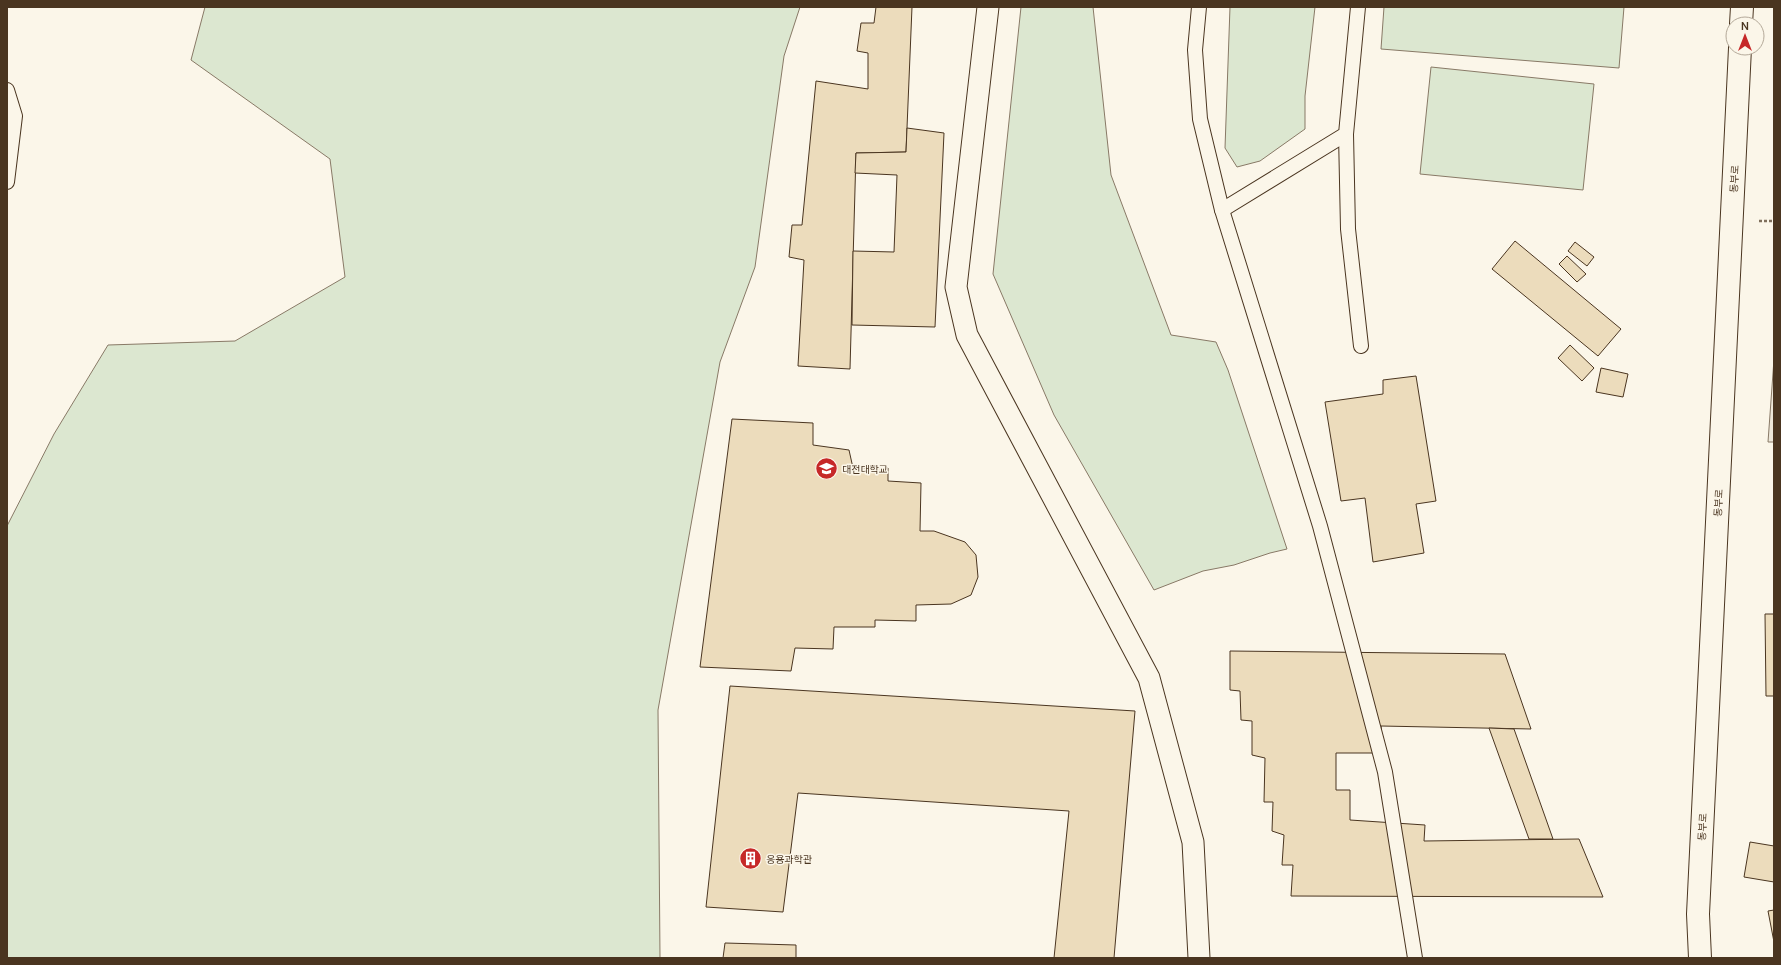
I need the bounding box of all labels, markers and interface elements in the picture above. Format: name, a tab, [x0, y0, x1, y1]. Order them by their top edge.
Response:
north arrow	[1725, 16, 1765, 56]
text: N	[1741, 18, 1749, 33]
street label: 동부로	[1726, 165, 1742, 193]
school or university icon: 대전대학교	[814, 456, 840, 482]
place label: 대전대학교	[842, 462, 888, 476]
street label: 동부로	[1710, 489, 1726, 517]
street label: 동부로	[1694, 813, 1710, 841]
building icon: 응용과학관	[737, 846, 763, 872]
place label: 응용과학관	[766, 852, 813, 866]

